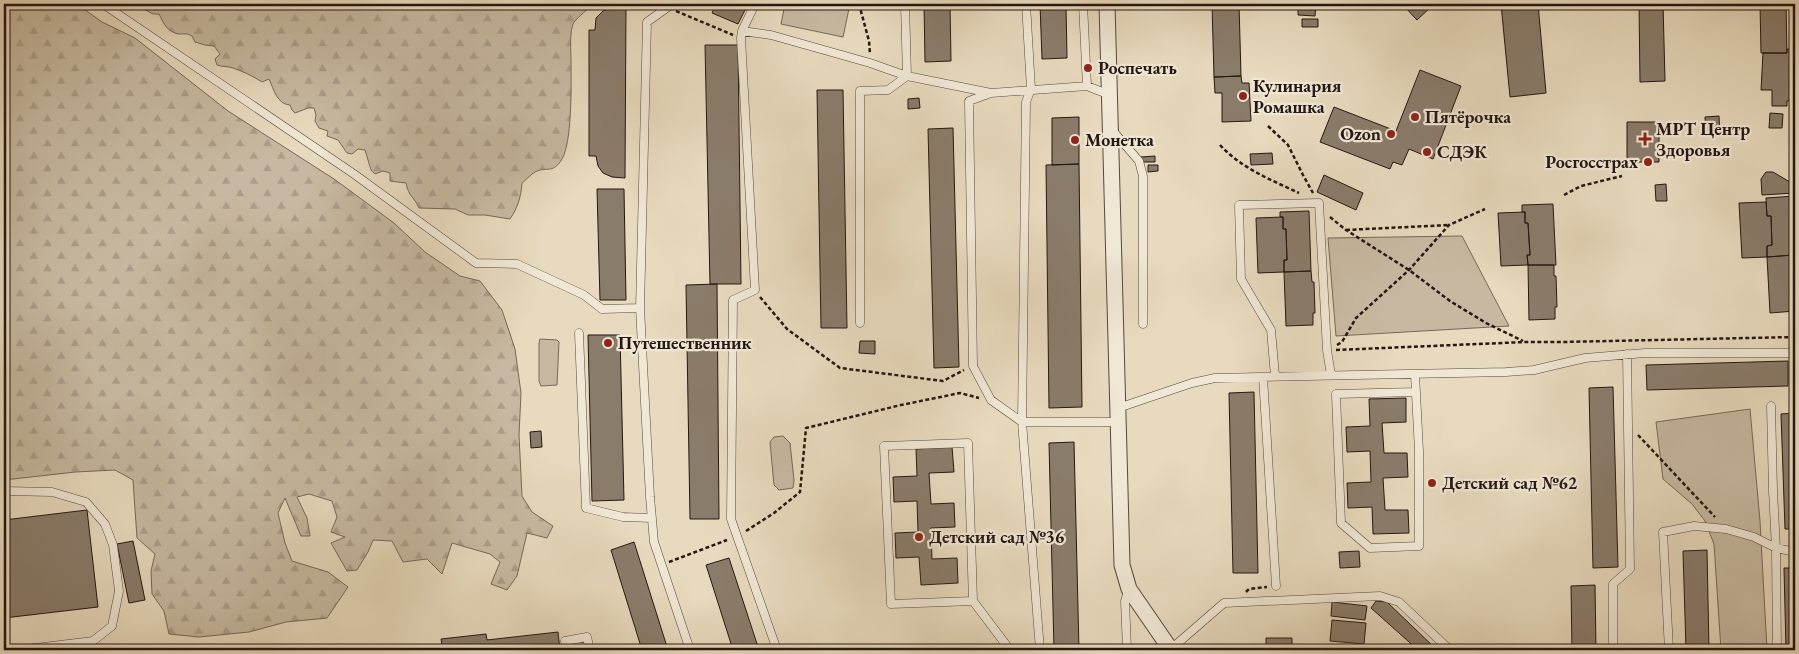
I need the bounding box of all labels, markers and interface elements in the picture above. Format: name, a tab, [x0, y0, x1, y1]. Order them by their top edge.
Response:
place label: Роспечать	[1098, 56, 1177, 79]
marker: Роспечать	[1082, 62, 1094, 74]
place label: Кулинария Ромашка	[1253, 74, 1342, 118]
marker: Кулинария Ромашка	[1237, 90, 1249, 102]
place label: Пятёрочка	[1425, 105, 1511, 128]
marker: Пятёрочка	[1409, 111, 1421, 123]
place label: МРТ Центр Здоровья	[1656, 117, 1750, 161]
place label: Ozon	[1340, 122, 1381, 145]
place label: Монетка	[1085, 128, 1154, 151]
marker: Ozon	[1385, 128, 1397, 140]
marker: МРТ Центр Здоровья	[1638, 132, 1652, 146]
marker: Монетка	[1069, 134, 1081, 146]
place label: СДЭК	[1437, 140, 1487, 163]
marker: СДЭК	[1421, 146, 1433, 158]
place label: Росгосстрах	[1545, 150, 1638, 173]
marker: Росгосстрах	[1642, 156, 1654, 168]
place label: Путешественник	[618, 331, 752, 354]
marker: Путешественник	[602, 337, 614, 349]
place label: Детский сад №62	[1442, 471, 1578, 494]
marker: Детский сад №62	[1426, 477, 1438, 489]
place label: Детский сад №36	[929, 525, 1065, 548]
marker: Детский сад №36	[913, 531, 925, 543]

